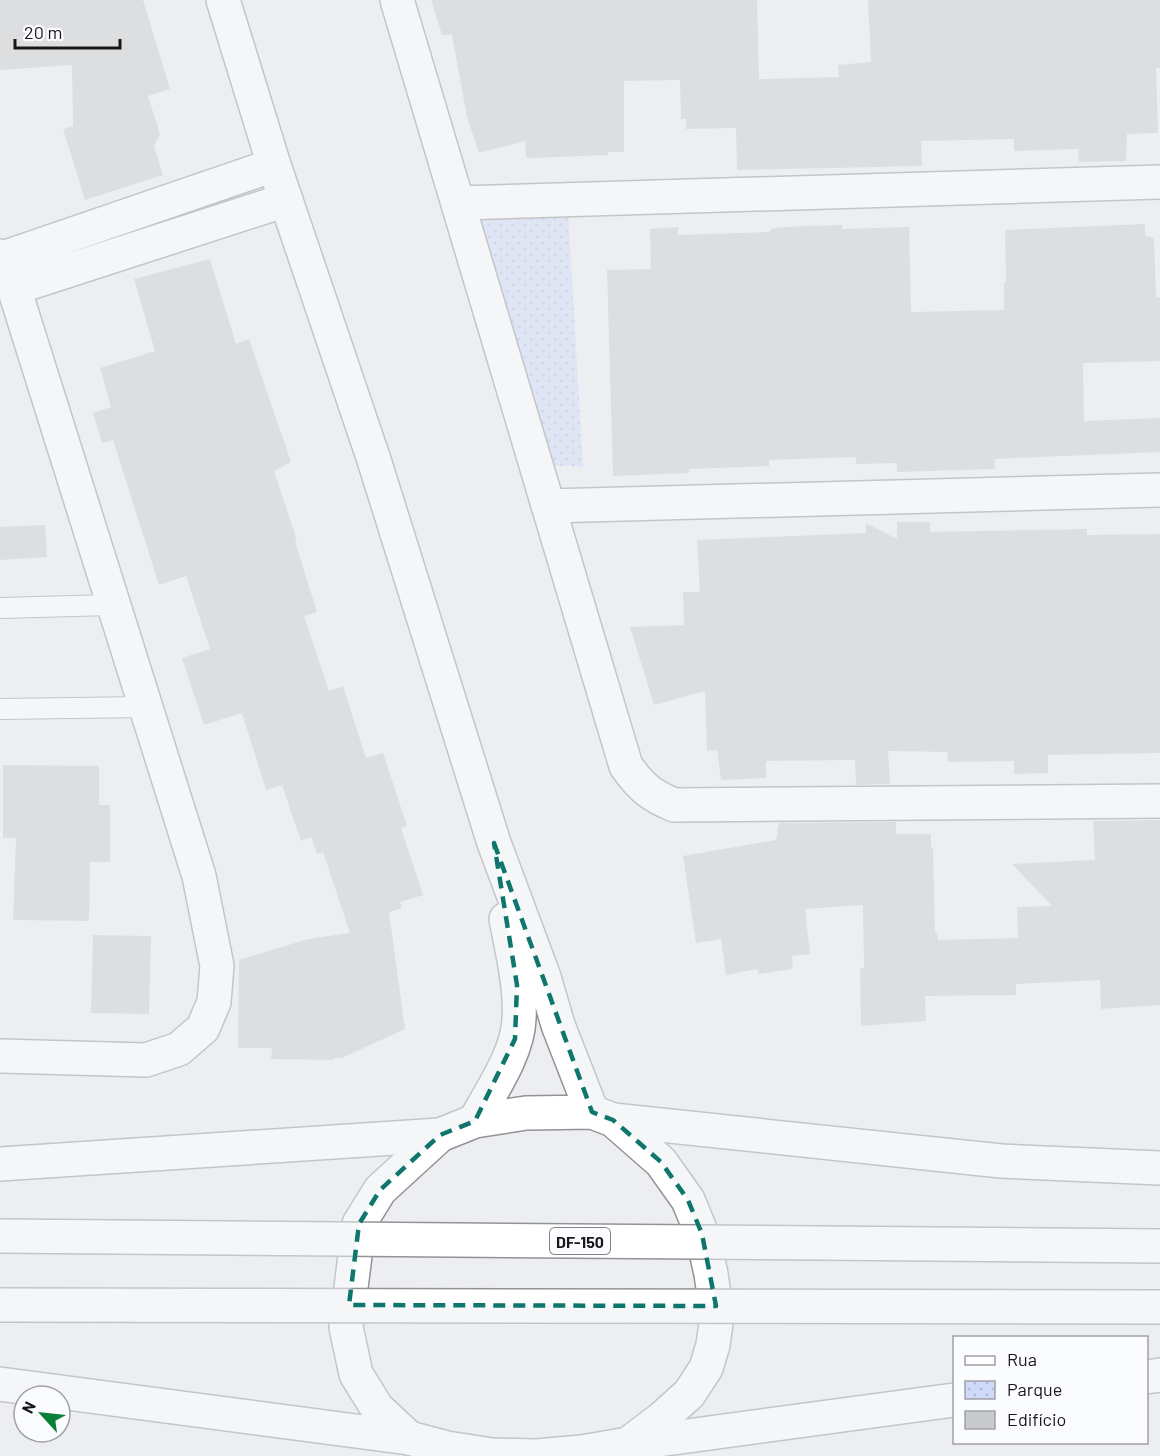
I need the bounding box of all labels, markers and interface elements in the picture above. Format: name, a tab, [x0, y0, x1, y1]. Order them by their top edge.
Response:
scale bar	[15, 12, 120, 50]
text: 20 m	[24, 21, 62, 43]
road number: DF-150	[550, 1228, 610, 1254]
legend	[953, 1336, 1148, 1444]
text: Rua	[1007, 1348, 1037, 1370]
text: Parque	[1007, 1378, 1062, 1400]
north arrow	[12, 1384, 72, 1444]
text: N	[17, 1398, 39, 1416]
text: Edifício	[1007, 1408, 1066, 1430]

